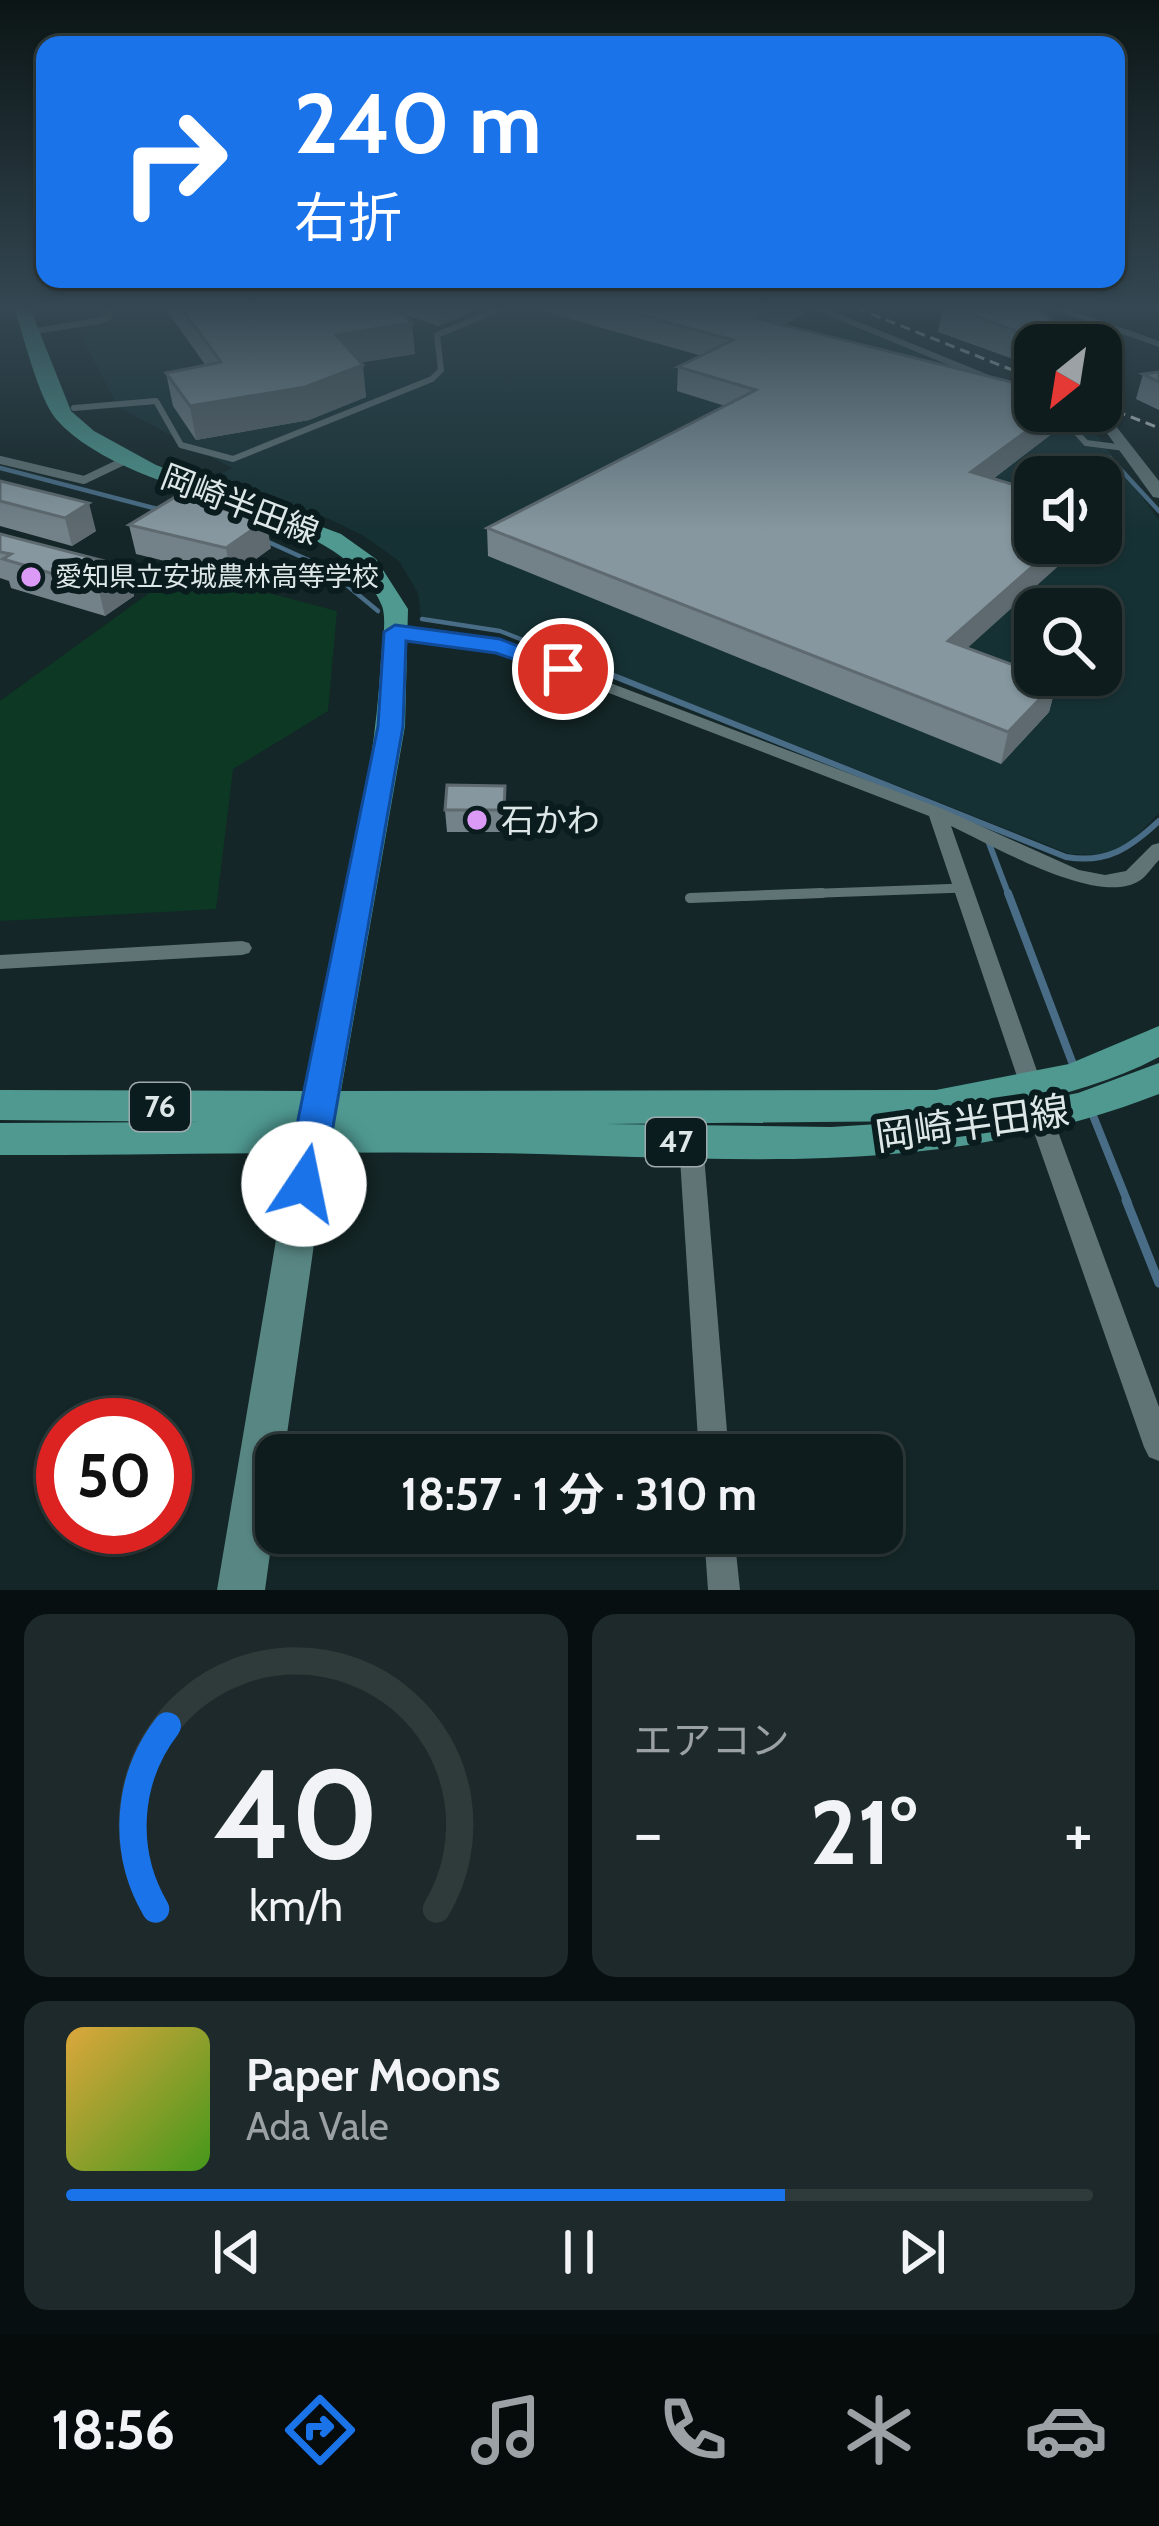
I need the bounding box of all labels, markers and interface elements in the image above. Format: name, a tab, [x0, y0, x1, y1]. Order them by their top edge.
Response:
text: 240 m	[294, 72, 542, 174]
icon: right	[96, 84, 252, 240]
text: 右折	[294, 185, 402, 251]
north arrow	[1014, 324, 1122, 432]
map controls	[1014, 324, 1122, 696]
street label: 岡崎半田線	[156, 456, 324, 552]
button: sound	[1014, 456, 1122, 564]
place label: 愛知県立安城農林高等学校	[55, 560, 379, 593]
marker: 愛知県立安城農林高等学校	[18, 564, 44, 590]
button: search	[1014, 588, 1122, 696]
pin	[512, 618, 614, 720]
icon: arrive	[530, 636, 596, 702]
place label: 石かわ	[501, 800, 600, 840]
marker: 石かわ	[464, 807, 490, 833]
road number: 76	[130, 1083, 190, 1131]
street label: 岡崎半田線	[872, 1086, 1072, 1160]
road number: 47	[646, 1118, 706, 1166]
position arrow	[241, 1121, 367, 1247]
speed limit sign: 50	[36, 1398, 192, 1554]
text: 18:57 · 1 分 · 310 m	[401, 1467, 757, 1521]
text: エアコン	[634, 1716, 790, 1764]
text: 40	[213, 1738, 379, 1889]
text: 21°	[810, 1777, 917, 1887]
text: −	[634, 1792, 663, 1873]
text: +	[1064, 1792, 1093, 1873]
text: km/h	[249, 1879, 343, 1931]
text: Paper Moons	[246, 2048, 501, 2102]
text: Ada Vale	[246, 2102, 389, 2150]
icon: previous	[204, 2219, 270, 2285]
icon: pause	[546, 2219, 612, 2285]
icon: next	[889, 2219, 955, 2285]
icon: directions	[278, 2388, 362, 2472]
icon: music	[464, 2388, 548, 2472]
icon: phone	[651, 2388, 735, 2472]
icon: climate	[837, 2388, 921, 2472]
icon: car	[1024, 2388, 1108, 2472]
text: 18:56	[51, 2397, 175, 2463]

